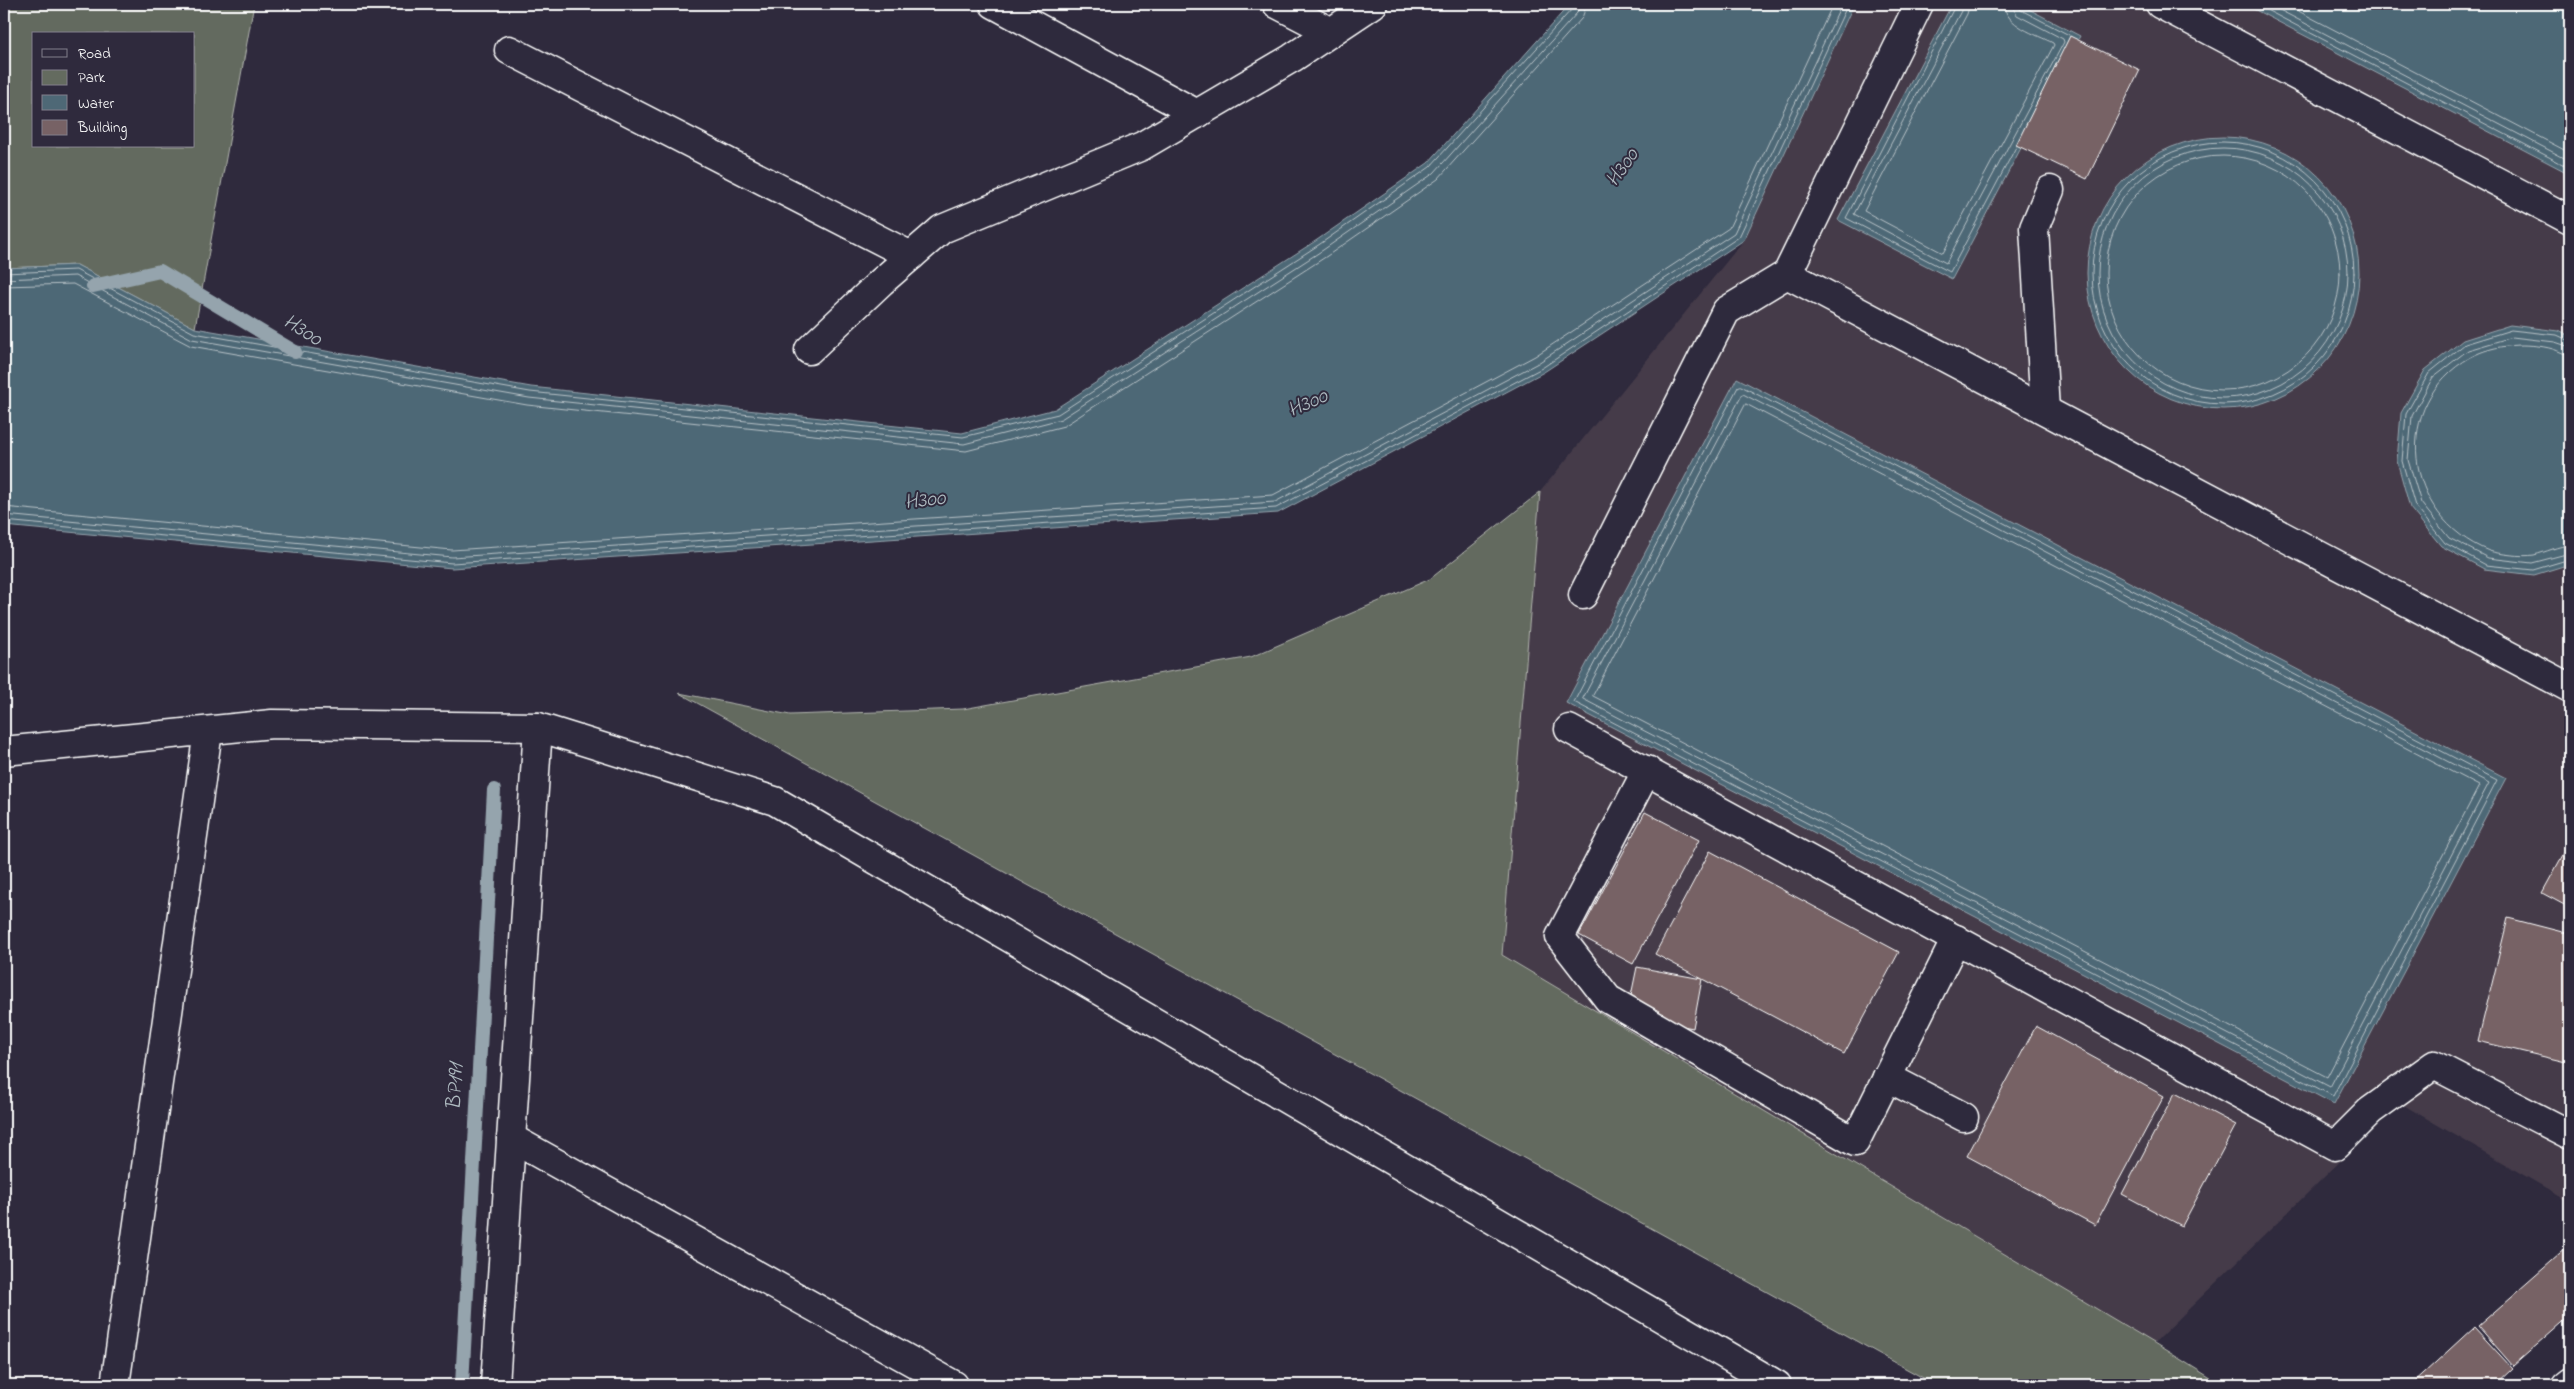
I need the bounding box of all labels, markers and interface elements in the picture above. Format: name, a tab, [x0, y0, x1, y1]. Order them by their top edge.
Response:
legend	[32, 32, 195, 148]
text: Road	[78, 43, 111, 65]
text: Park	[78, 67, 106, 89]
text: Water	[78, 93, 114, 115]
text: Building	[77, 117, 127, 140]
water label: H300	[1598, 141, 1649, 194]
water label: H300	[276, 307, 329, 356]
water label: H300	[1283, 380, 1335, 427]
water label: H300	[903, 482, 949, 519]
water label: BP191	[439, 1060, 473, 1111]

